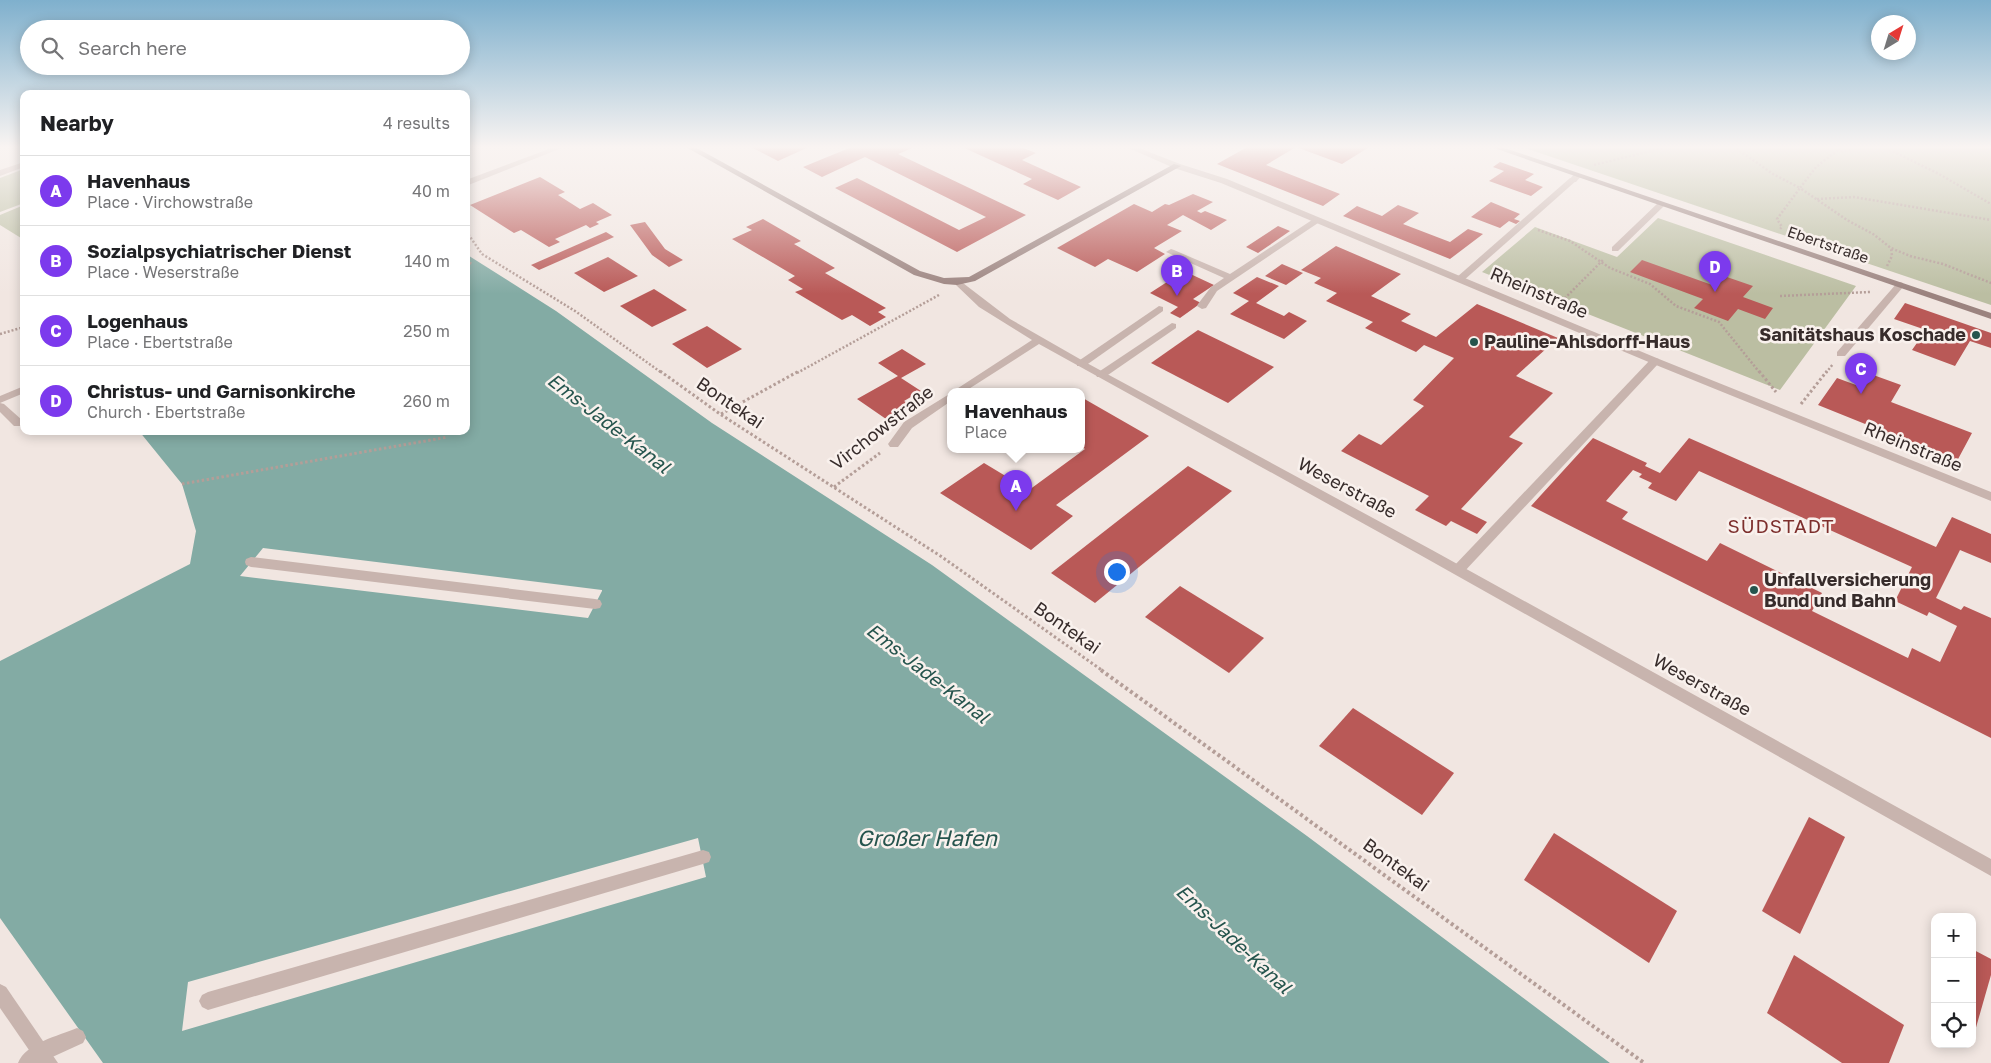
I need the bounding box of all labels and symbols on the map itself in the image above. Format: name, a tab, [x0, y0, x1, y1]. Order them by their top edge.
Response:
north arrow	[1871, 15, 1916, 60]
street label: Ebertstraße	[1785, 222, 1872, 266]
pin: D	[1699, 251, 1731, 292]
pin: B	[1161, 255, 1193, 296]
street label: Rheinstraße	[1487, 262, 1592, 323]
place label: Sanitätshaus Koschade	[1759, 323, 1966, 345]
marker: Sanitätshaus Koschade	[1970, 329, 1982, 341]
place label: Pauline-Ahlsdorff-Haus	[1484, 330, 1690, 352]
marker: Pauline-Ahlsdorff-Haus	[1468, 336, 1480, 348]
pin: C	[1845, 353, 1877, 394]
water label: Ems-Jade-Kanal	[543, 368, 676, 478]
street label: Bontekai	[693, 372, 768, 433]
street label: Virchowstraße	[826, 380, 937, 474]
street label: Rheinstraße	[1861, 416, 1966, 476]
street label: Weserstraße	[1294, 452, 1401, 522]
pin: A	[1000, 470, 1032, 511]
district label: SÜDSTADT	[1728, 514, 1835, 537]
your location	[1104, 559, 1130, 585]
place label: Unfallversicherung Bund und Bahn	[1764, 568, 1931, 611]
marker: Unfallversicherung Bund und Bahn	[1748, 584, 1760, 596]
street label: Bontekai	[1030, 596, 1105, 658]
water label: Ems-Jade-Kanal	[862, 618, 995, 728]
street label: Weserstraße	[1650, 648, 1755, 720]
water label: Großer Hafen	[857, 824, 998, 851]
street label: Bontekai	[1359, 833, 1434, 896]
water label: Ems-Jade-Kanal	[1172, 879, 1297, 998]

